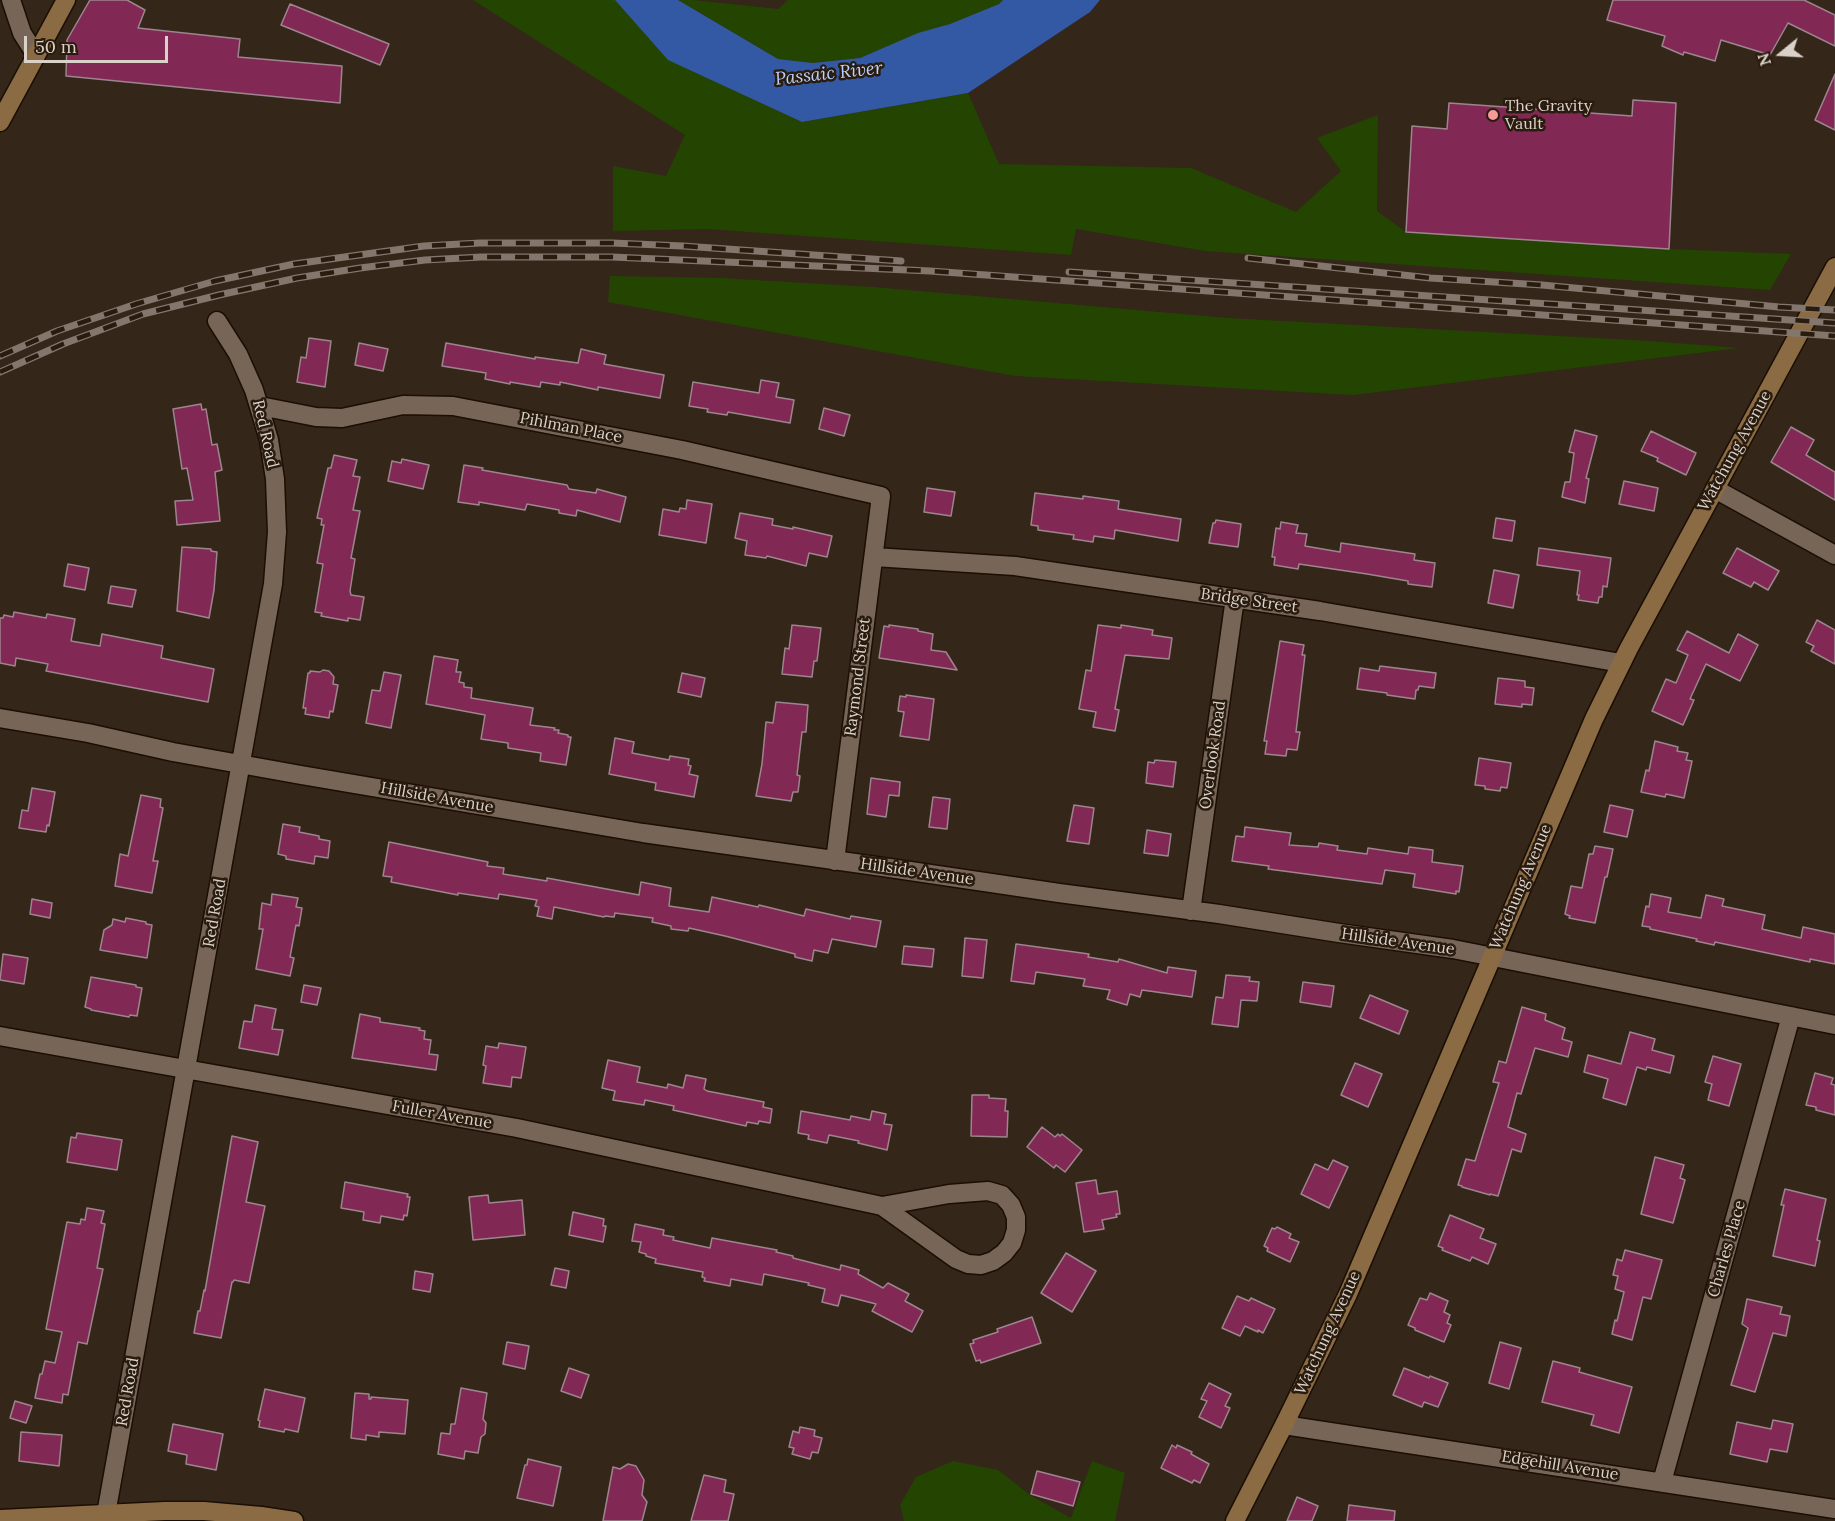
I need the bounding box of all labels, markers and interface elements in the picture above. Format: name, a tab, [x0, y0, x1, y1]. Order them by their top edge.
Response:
scale bar	[27, 24, 171, 62]
north arrow	[1751, 24, 1811, 84]
text: 50 m	[35, 35, 77, 58]
text: N	[1752, 51, 1775, 69]
water label: Passaic River	[774, 58, 884, 90]
place label: The Gravity Vault	[1505, 96, 1592, 134]
marker: The Gravity Vault	[1486, 108, 1500, 122]
street label: Watchung Avenue	[1694, 388, 1776, 514]
street label: Red Road	[248, 398, 282, 470]
street label: Pihlman Place	[518, 409, 624, 447]
street label: Bridge Street	[1199, 585, 1299, 617]
street label: Raymond Street	[841, 617, 875, 737]
street label: Overlook Road	[1196, 700, 1230, 810]
street label: Hillside Avenue	[379, 779, 495, 817]
street label: Watchung Avenue	[1486, 821, 1556, 953]
street label: Hillside Avenue	[859, 855, 975, 889]
street label: Red Road	[200, 877, 230, 949]
street label: Hillside Avenue	[1340, 925, 1456, 959]
street label: Fuller Avenue	[391, 1097, 493, 1133]
street label: Charles Place	[1704, 1198, 1750, 1300]
street label: Watchung Avenue	[1291, 1268, 1365, 1398]
street label: Red Road	[113, 1356, 143, 1428]
street label: Edgehill Avenue	[1500, 1447, 1620, 1485]

